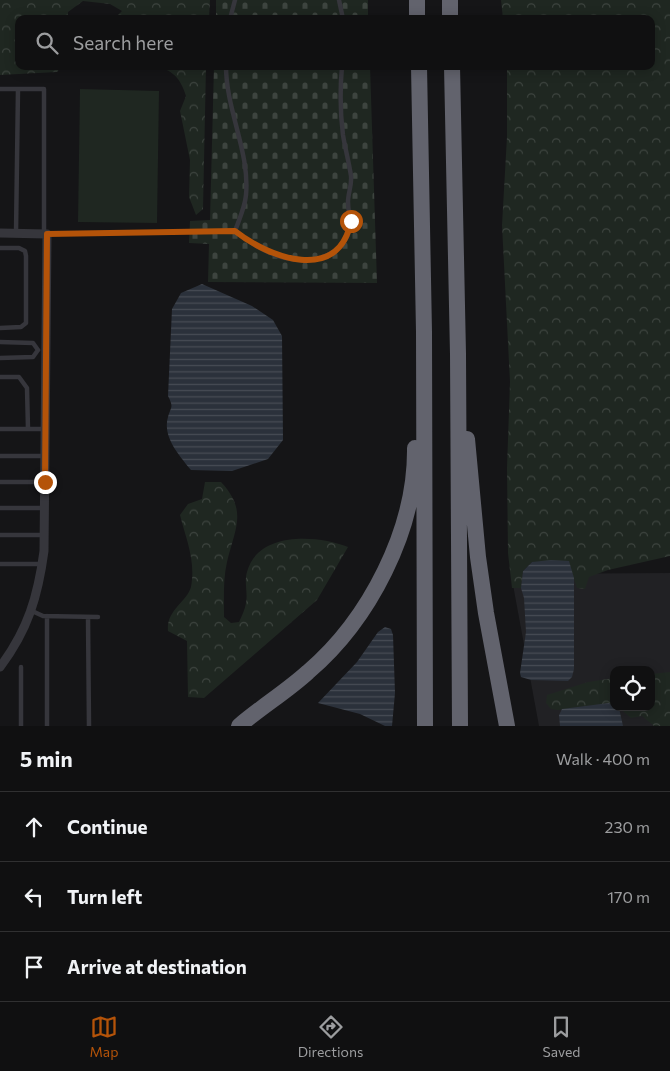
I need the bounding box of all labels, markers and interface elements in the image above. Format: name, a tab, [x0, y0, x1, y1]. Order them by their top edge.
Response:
search box	[15, 15, 655, 70]
icon: search	[33, 29, 61, 57]
text: Search here	[73, 31, 173, 54]
route start	[340, 210, 363, 233]
route end	[34, 471, 57, 494]
map controls	[610, 666, 655, 711]
button: locate	[610, 666, 655, 711]
text: 5 min	[20, 746, 73, 771]
text: Walk · 400 m	[556, 749, 650, 768]
icon: ahead	[20, 813, 48, 841]
text: Continue	[67, 815, 147, 838]
text: 230 m	[605, 817, 650, 836]
icon: left	[20, 883, 48, 911]
text: Turn left	[67, 885, 142, 908]
text: 170 m	[607, 887, 650, 906]
icon: arrive	[20, 953, 48, 981]
text: Arrive at destination	[67, 955, 247, 978]
tab: Map	[90, 1013, 118, 1060]
tab: Directions	[298, 1013, 363, 1060]
tab: Saved	[543, 1013, 580, 1060]

